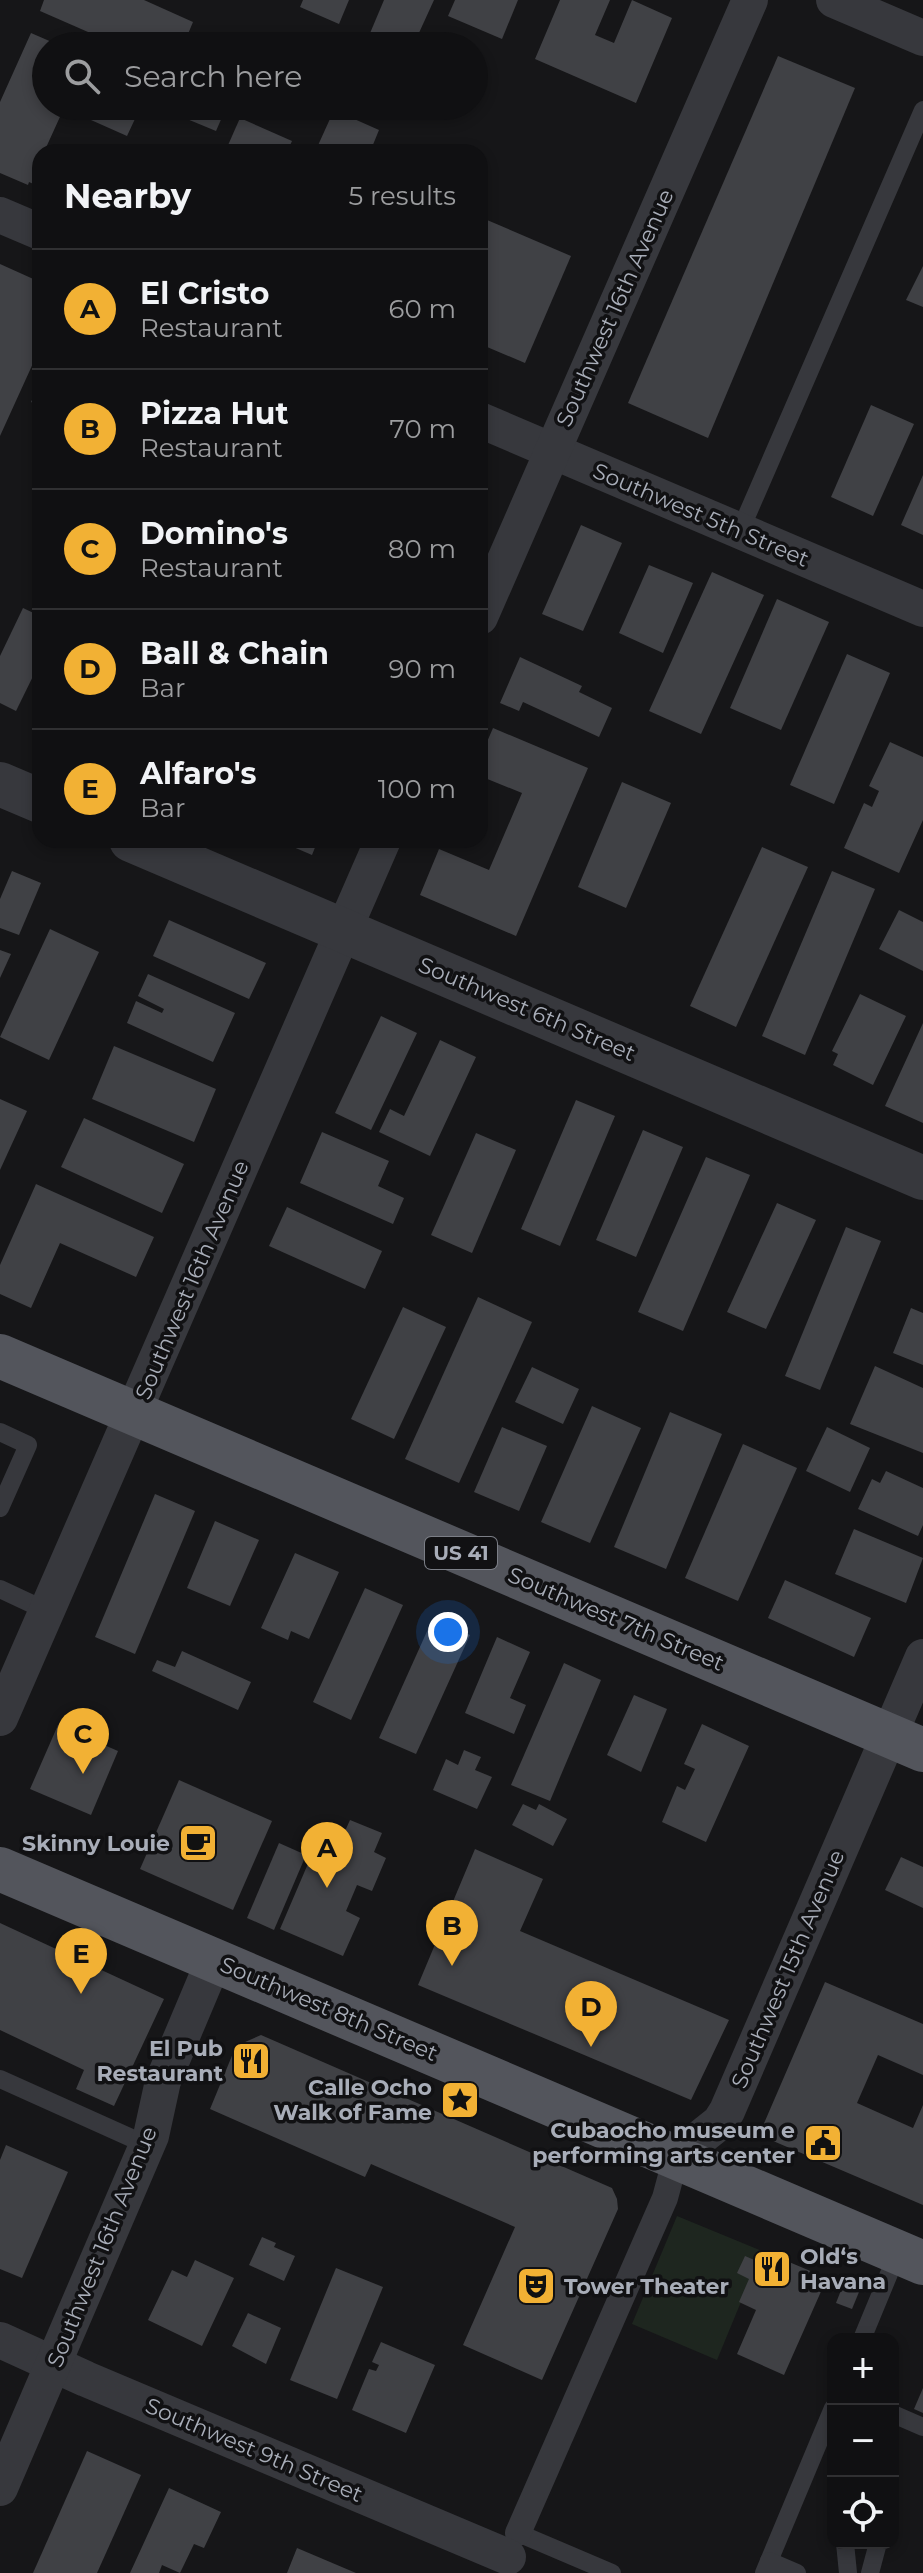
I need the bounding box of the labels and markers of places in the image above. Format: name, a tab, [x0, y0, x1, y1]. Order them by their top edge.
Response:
pin: C	[57, 1708, 109, 1774]
cafe icon: Skinny Louie	[177, 1822, 219, 1864]
pin: A	[301, 1822, 353, 1888]
place label: Skinny Louie	[22, 1830, 170, 1857]
pin: B	[426, 1900, 478, 1966]
pin: E	[55, 1928, 107, 1994]
pin: D	[565, 1981, 617, 2047]
place label: El Pub Restaurant	[96, 2035, 223, 2087]
restaurant icon: El Pub Restaurant	[230, 2040, 272, 2082]
place label: Calle Ocho Walk of Fame	[273, 2074, 432, 2126]
place icon: Calle Ocho Walk of Fame	[439, 2079, 481, 2121]
place label: Cubaocho museum e performing arts center	[532, 2117, 795, 2169]
public building icon: Cubaocho museum e performing arts center	[802, 2122, 844, 2164]
place label: Old‘s Havana	[800, 2243, 886, 2295]
restaurant icon: Old‘s Havana	[751, 2248, 793, 2290]
theatre icon: Tower Theater	[515, 2265, 557, 2307]
place label: Tower Theater	[564, 2273, 729, 2300]

